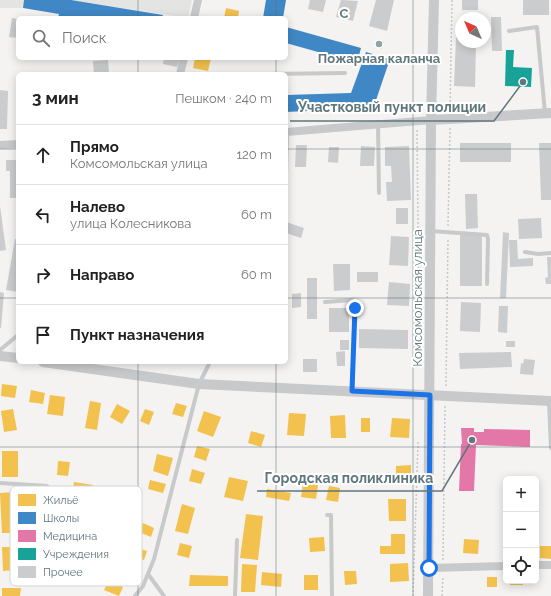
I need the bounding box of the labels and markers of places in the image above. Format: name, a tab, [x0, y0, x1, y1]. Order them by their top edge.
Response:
marker: Пожарная каланча	[374, 39, 384, 49]
place label: Пожарная каланча	[318, 51, 441, 66]
callout: Участковый пункт полиции	[290, 95, 494, 121]
callout: Городская поликлиника	[257, 465, 442, 491]

